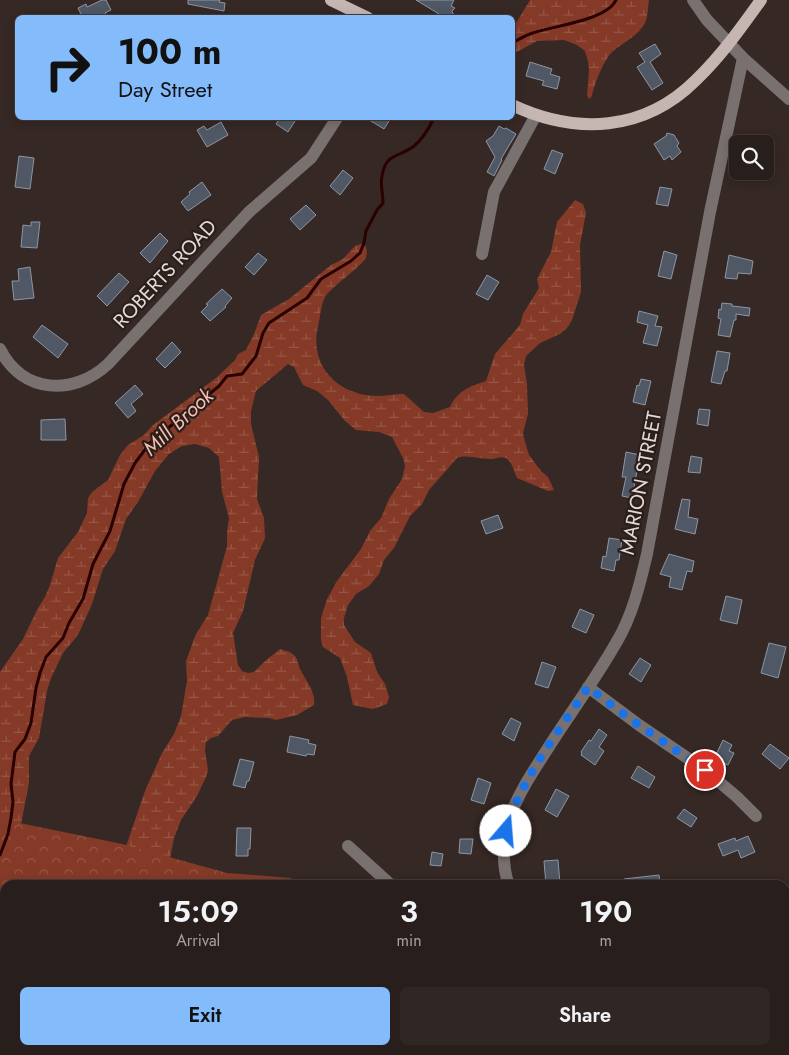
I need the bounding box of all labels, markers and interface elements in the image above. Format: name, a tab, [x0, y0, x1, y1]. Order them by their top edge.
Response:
text: 100 m	[118, 27, 221, 77]
icon: right	[35, 35, 100, 100]
text: Day Street	[118, 73, 212, 105]
map controls	[729, 135, 774, 180]
button: search	[729, 135, 774, 180]
street label: ROBERTS ROAD	[107, 213, 223, 335]
water label: Mill Brook	[136, 381, 221, 463]
street label: MARION STREET	[613, 408, 669, 557]
pin	[684, 749, 726, 791]
icon: arrive	[691, 756, 719, 784]
position arrow	[479, 804, 531, 856]
text: 15:09	[158, 890, 239, 933]
text: 3	[400, 890, 418, 933]
text: 190	[579, 890, 632, 933]
text: Arrival	[176, 929, 220, 952]
text: min	[397, 929, 422, 952]
text: m	[600, 929, 612, 952]
button: Exit	[20, 987, 390, 1045]
button: Share	[400, 987, 770, 1045]

